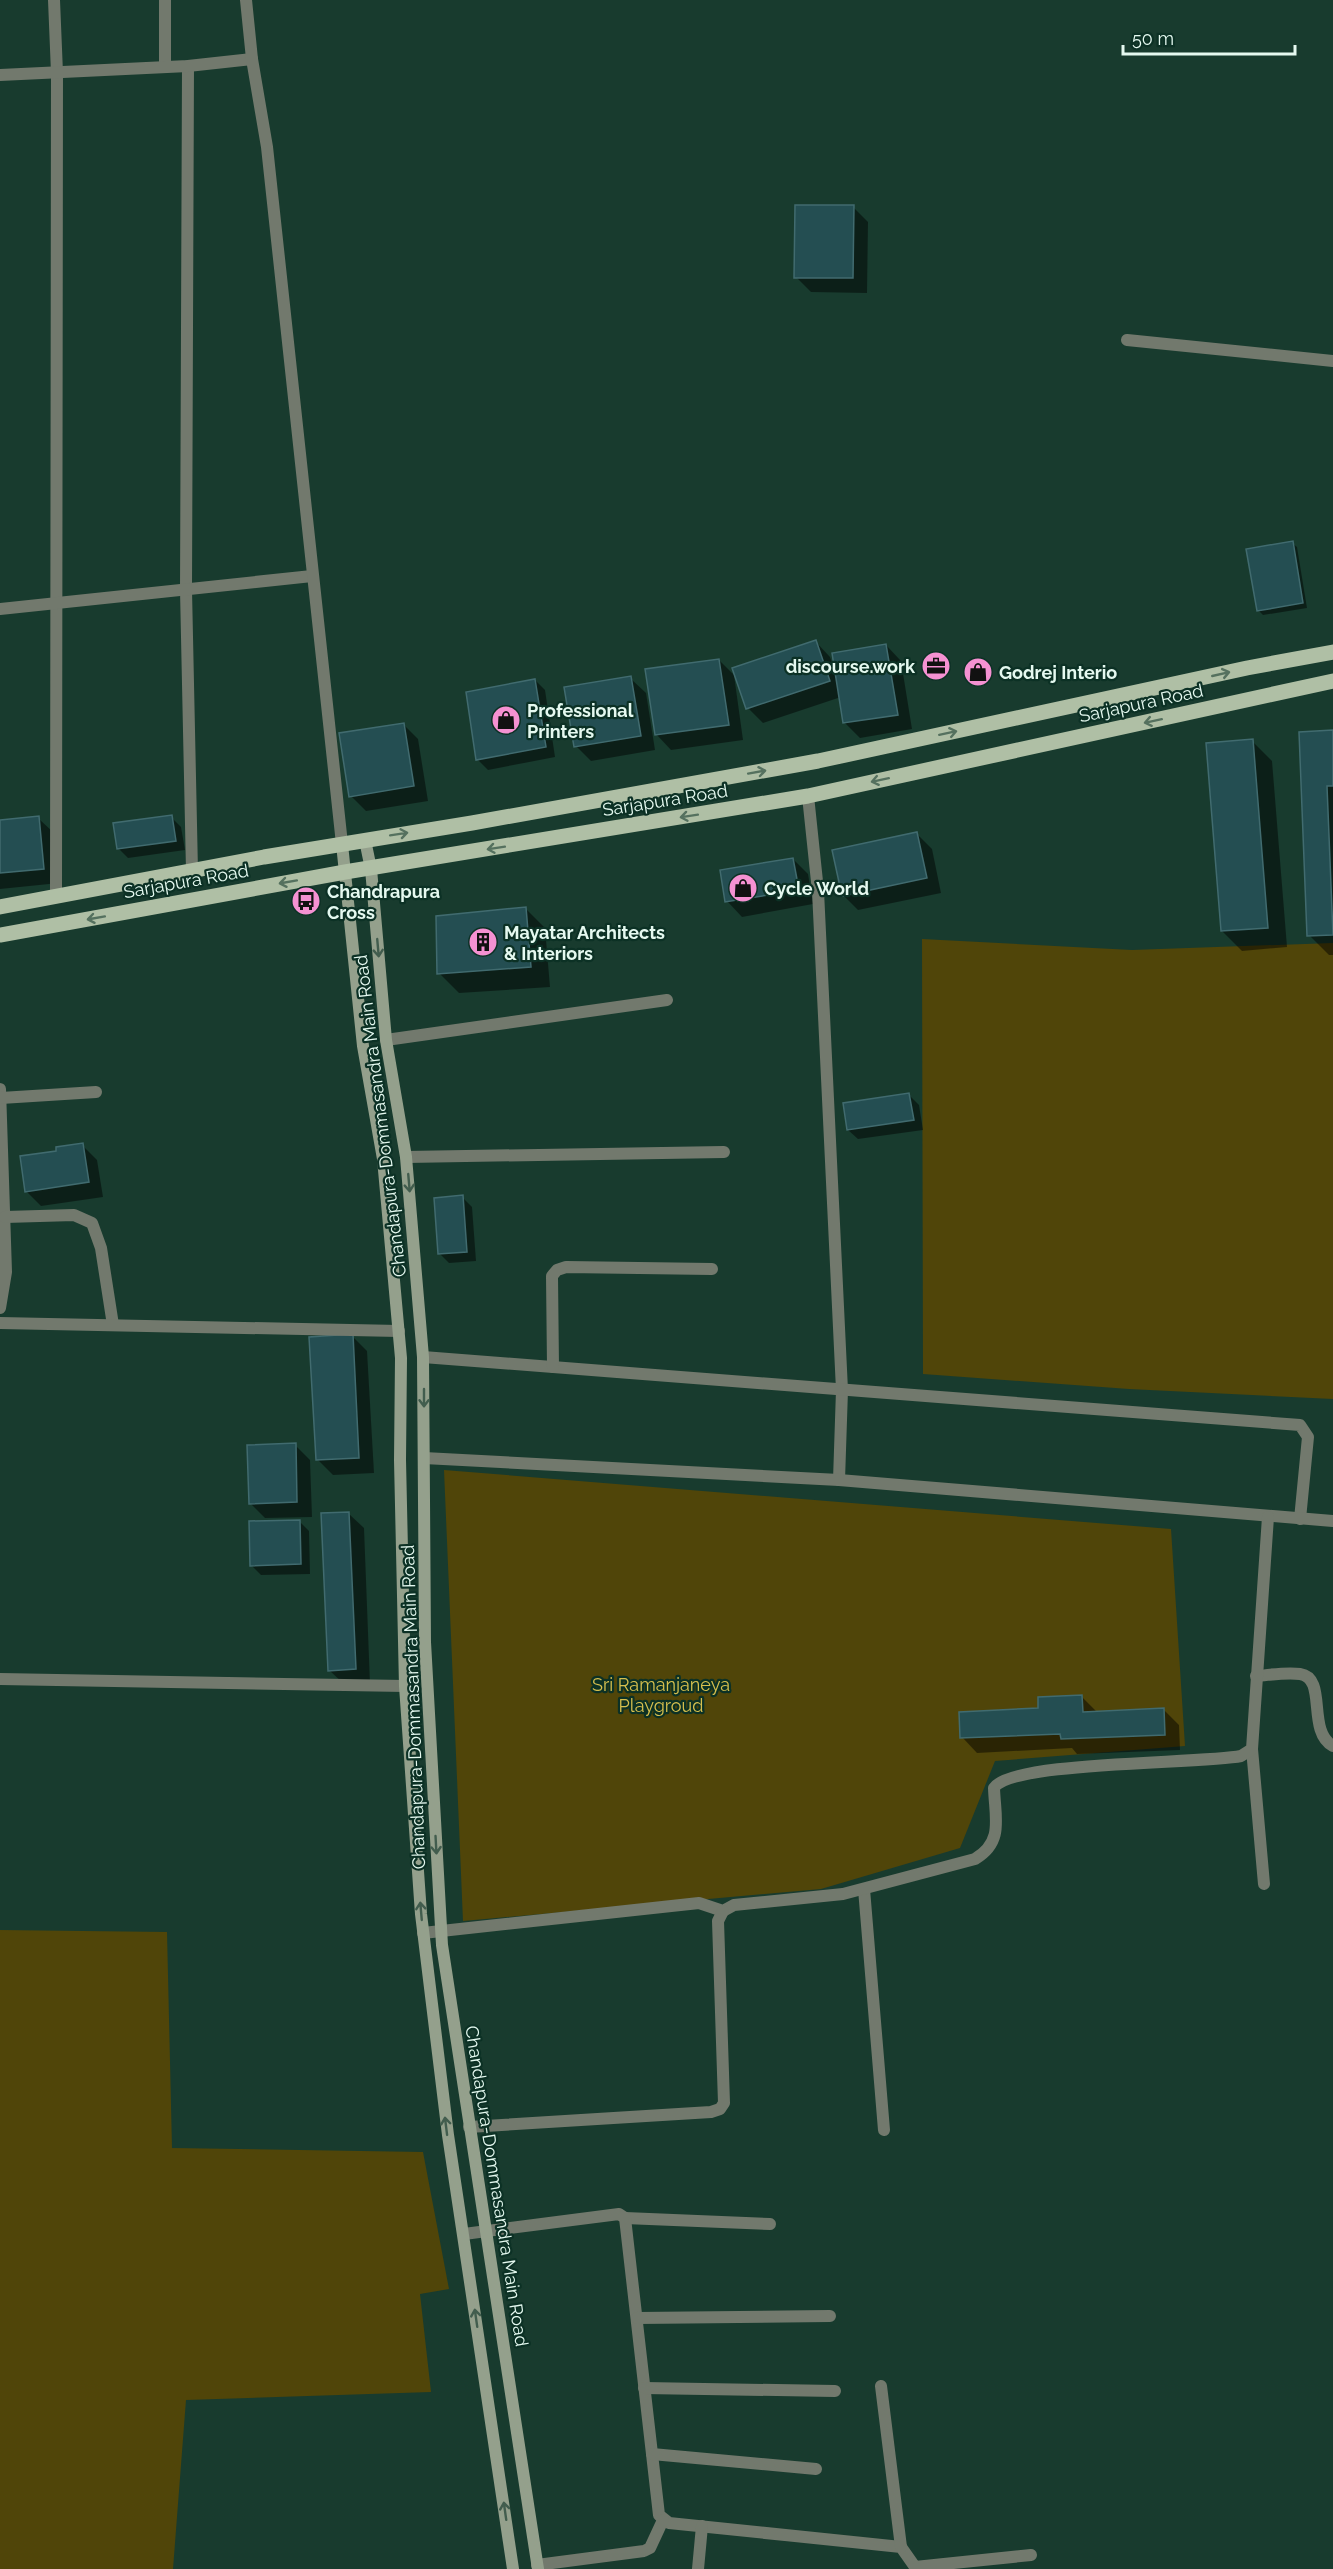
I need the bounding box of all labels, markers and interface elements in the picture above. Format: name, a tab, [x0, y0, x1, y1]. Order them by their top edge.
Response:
scale bar	[1123, 18, 1296, 56]
text: 50 m	[1132, 28, 1174, 49]
office icon: discourse.work	[920, 650, 952, 682]
place label: discourse.work	[786, 656, 916, 677]
shop icon: Godrej Interio	[962, 656, 994, 688]
place label: Godrej Interio	[999, 662, 1117, 683]
one-way arrow	[1211, 668, 1230, 680]
street label: Sarjapura Road	[1077, 680, 1205, 726]
place label: Professional Printers	[527, 700, 634, 742]
shop icon: Professional Printers	[490, 704, 522, 736]
one-way arrow	[1143, 715, 1162, 727]
one-way arrow	[938, 727, 957, 738]
one-way arrow	[747, 766, 766, 777]
one-way arrow	[871, 775, 890, 786]
street label: Sarjapura Road	[601, 780, 729, 820]
one-way arrow	[679, 810, 699, 821]
one-way arrow	[389, 829, 409, 840]
one-way arrow	[487, 842, 507, 853]
street label: Sarjapura Road	[122, 860, 250, 902]
shop icon: Cycle World	[727, 872, 759, 904]
one-way arrow	[278, 877, 298, 888]
place label: Cycle World	[764, 878, 869, 899]
place label: Chandrapura Cross	[327, 881, 440, 923]
bus stop icon: Chandrapura Cross	[290, 885, 322, 917]
one-way arrow	[87, 913, 106, 924]
place label: Mayatar Architects & Interiors	[504, 922, 665, 964]
building icon: Mayatar Architects & Interiors	[467, 926, 499, 958]
one-way arrow	[373, 937, 384, 957]
street label: Chandapura-Dommasandra Main Road	[350, 954, 410, 1278]
one-way arrow	[403, 1172, 414, 1192]
one-way arrow	[418, 1388, 430, 1408]
street label: Chandapura-Dommasandra Main Road	[397, 1544, 429, 1870]
park label: Sri Ramanjaneya Playgroud	[592, 1674, 730, 1716]
one-way arrow	[431, 1834, 442, 1854]
one-way arrow	[415, 1902, 426, 1922]
street label: Chandapura-Dommasandra Main Road	[461, 2024, 533, 2348]
one-way arrow	[441, 2116, 452, 2136]
one-way arrow	[471, 2309, 482, 2329]
one-way arrow	[499, 2502, 510, 2522]

